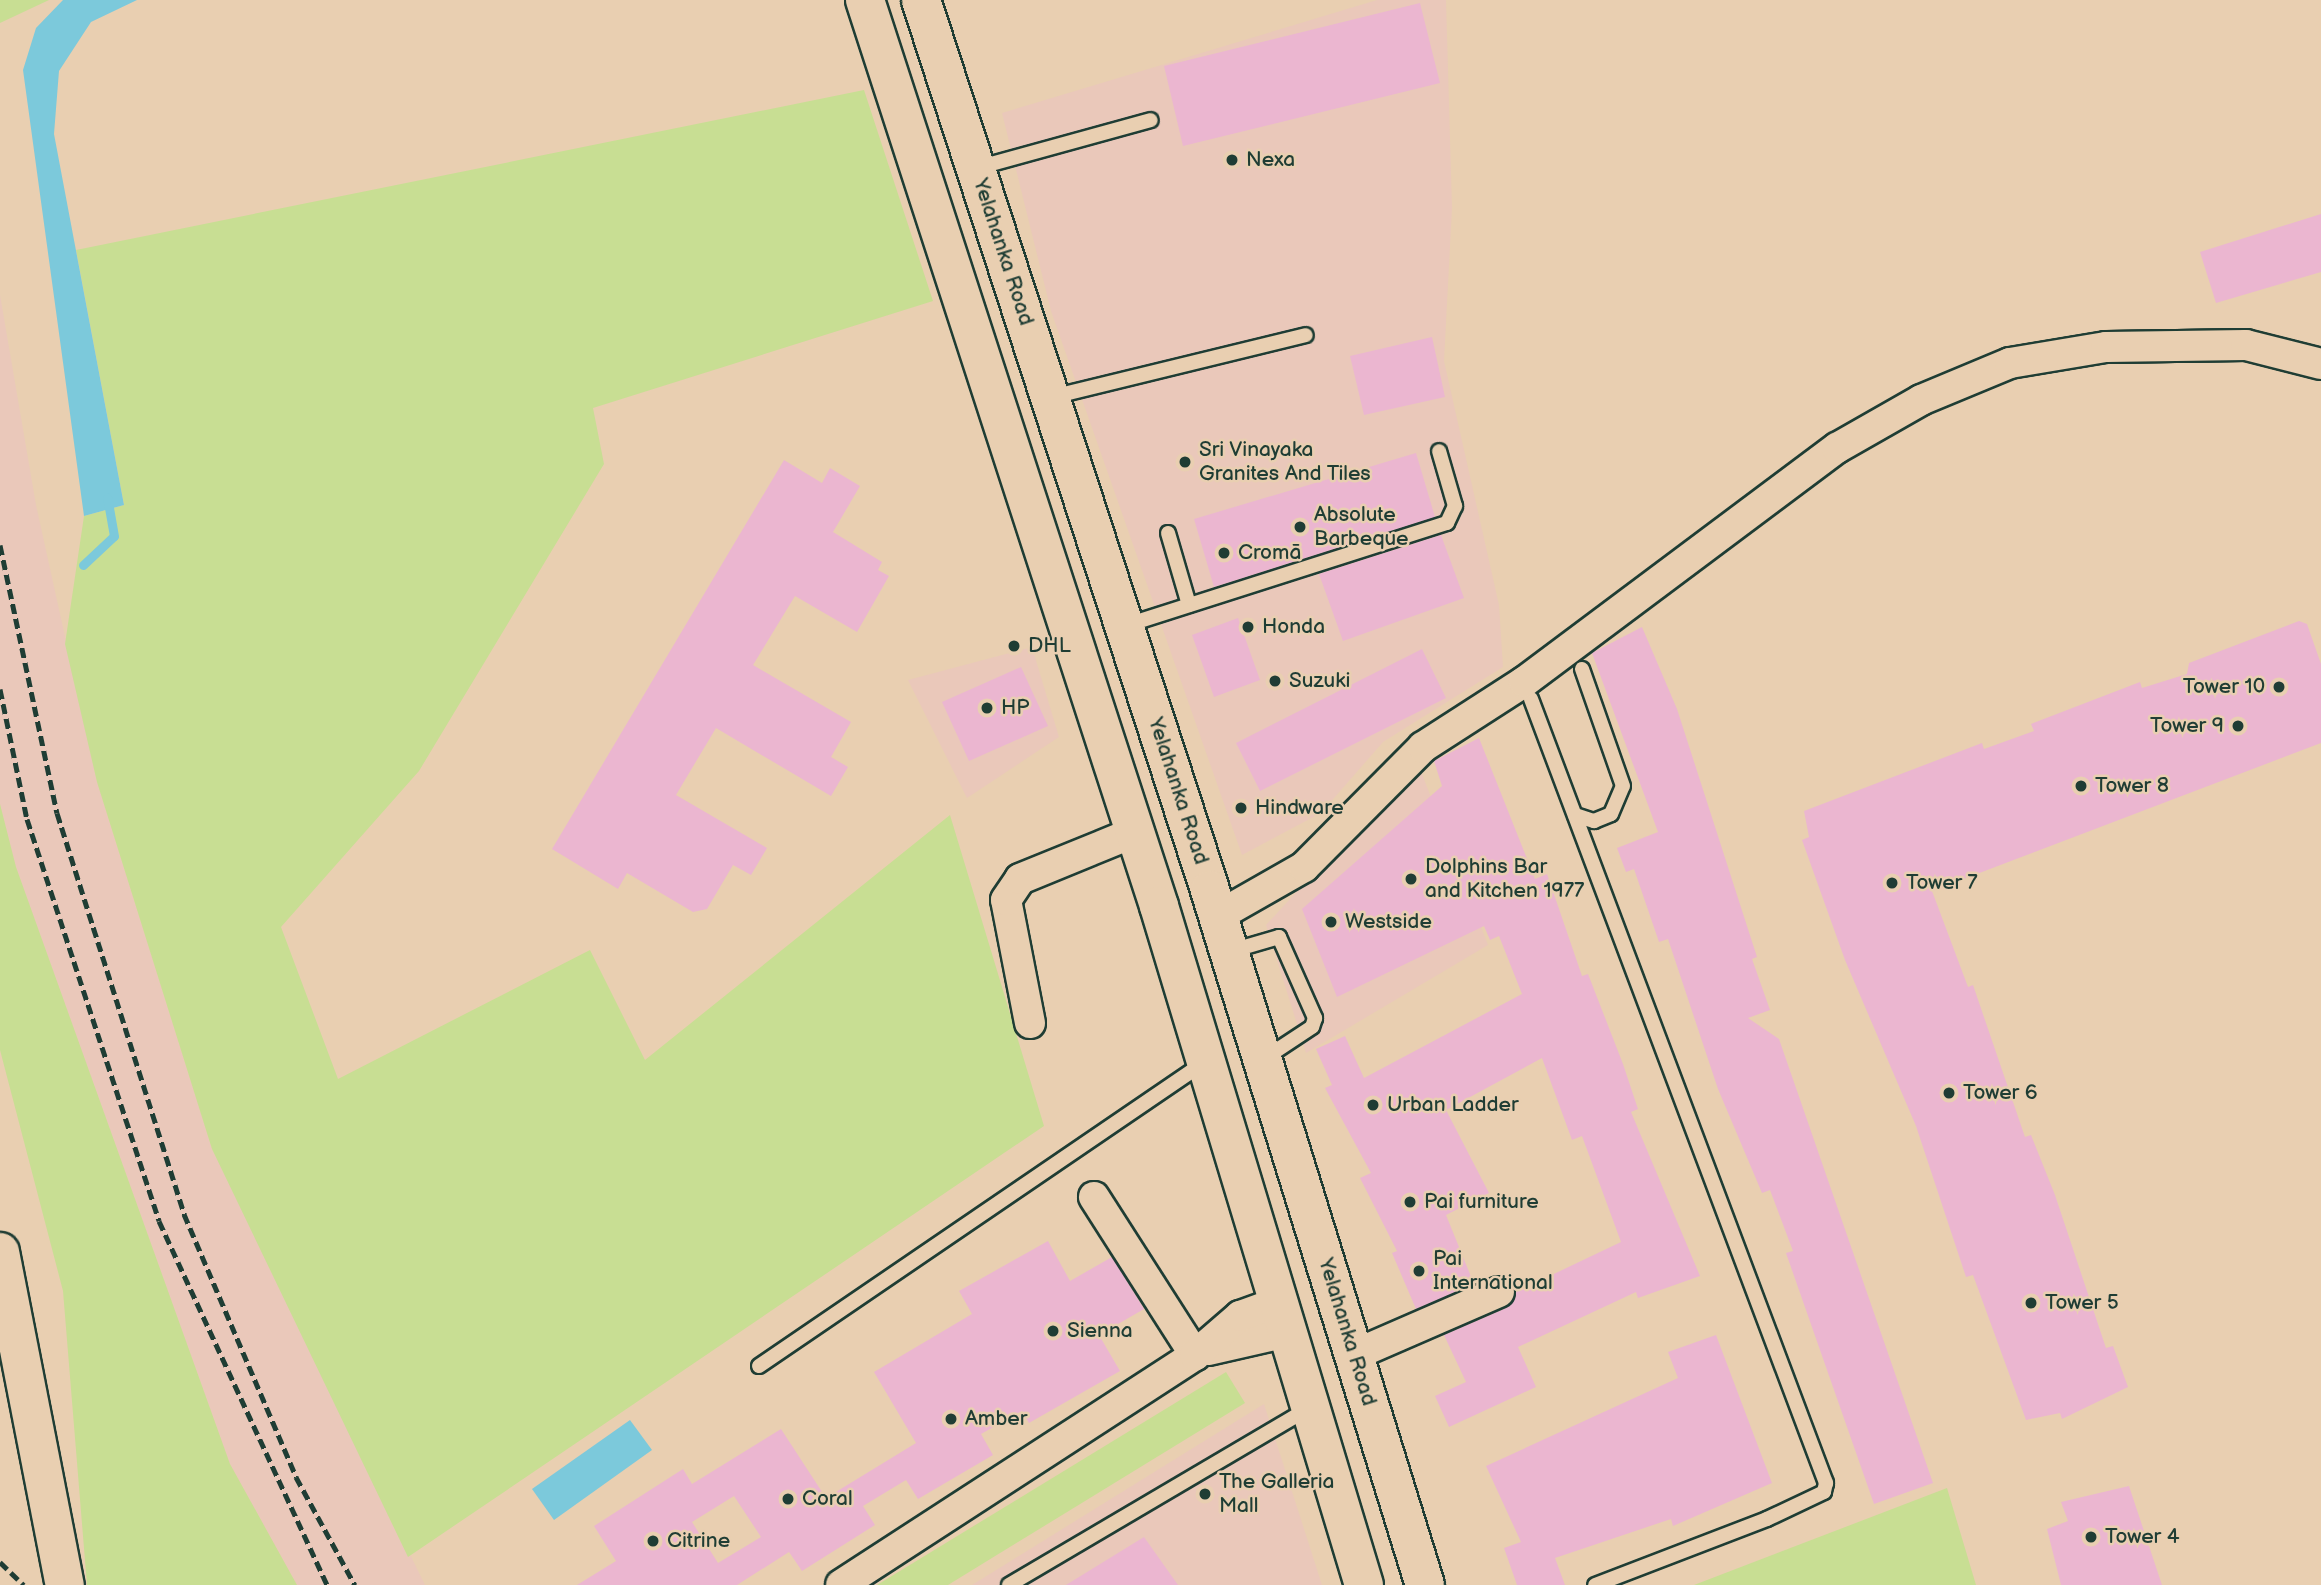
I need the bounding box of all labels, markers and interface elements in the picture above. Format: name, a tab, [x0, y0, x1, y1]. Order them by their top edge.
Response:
place label: Nexa	[1246, 147, 1295, 173]
marker: Nexa	[1224, 152, 1240, 168]
street label: Yelahanka Road	[967, 175, 1039, 329]
place label: Sri Vinayaka Granites And Tiles	[1199, 437, 1371, 487]
marker: Sri Vinayaka Granites And Tiles	[1177, 454, 1193, 470]
place label: Absolute Barbeque	[1314, 502, 1409, 552]
marker: Absolute Barbeque	[1292, 519, 1308, 535]
place label: Cromā	[1238, 540, 1301, 566]
marker: Cromā	[1216, 545, 1232, 561]
place label: Honda	[1262, 614, 1325, 640]
marker: Honda	[1240, 619, 1256, 635]
place label: DHL	[1028, 633, 1071, 659]
marker: DHL	[1006, 638, 1022, 654]
place label: Suzuki	[1289, 668, 1350, 694]
marker: Suzuki	[1267, 673, 1283, 689]
place label: Tower 10	[2183, 674, 2265, 700]
marker: Tower 10	[2271, 679, 2287, 695]
place label: HP	[1001, 695, 1030, 721]
marker: HP	[979, 700, 995, 716]
place label: Tower 9	[2150, 713, 2224, 739]
street label: Yelahanka Road	[1142, 714, 1214, 868]
marker: Tower 9	[2230, 718, 2246, 734]
place label: Tower 8	[2095, 773, 2169, 799]
marker: Tower 8	[2073, 778, 2089, 794]
place label: Hindware	[1255, 795, 1344, 821]
marker: Hindware	[1233, 800, 1249, 816]
place label: Dolphins Bar and Kitchen 1977	[1425, 854, 1584, 904]
place label: Tower 7	[1906, 870, 1978, 896]
marker: Dolphins Bar and Kitchen 1977	[1403, 871, 1419, 887]
marker: Tower 7	[1884, 875, 1900, 891]
place label: Westside	[1345, 909, 1432, 935]
marker: Westside	[1323, 914, 1339, 930]
place label: Tower 6	[1963, 1080, 2038, 1106]
marker: Tower 6	[1941, 1085, 1957, 1101]
place label: Urban Ladder	[1387, 1092, 1519, 1118]
marker: Urban Ladder	[1365, 1097, 1381, 1113]
place label: Pai furniture	[1424, 1189, 1539, 1215]
marker: Pai furniture	[1402, 1194, 1418, 1210]
place label: Pai International	[1433, 1246, 1553, 1296]
street label: Yelahanka Road	[1313, 1255, 1381, 1409]
marker: Pai International	[1411, 1263, 1427, 1279]
place label: Tower 5	[2045, 1290, 2119, 1316]
marker: Tower 5	[2023, 1295, 2039, 1311]
place label: Sienna	[1067, 1318, 1133, 1344]
marker: Sienna	[1045, 1323, 1061, 1339]
place label: Amber	[965, 1406, 1027, 1432]
marker: Amber	[943, 1411, 959, 1427]
place label: The Galleria Mall	[1219, 1469, 1334, 1519]
place label: Coral	[802, 1486, 853, 1512]
marker: The Galleria Mall	[1197, 1486, 1213, 1502]
marker: Coral	[780, 1491, 796, 1507]
place label: Tower 4	[2105, 1524, 2180, 1550]
place label: Citrine	[667, 1528, 730, 1554]
marker: Tower 4	[2083, 1529, 2099, 1545]
marker: Citrine	[645, 1533, 661, 1549]

